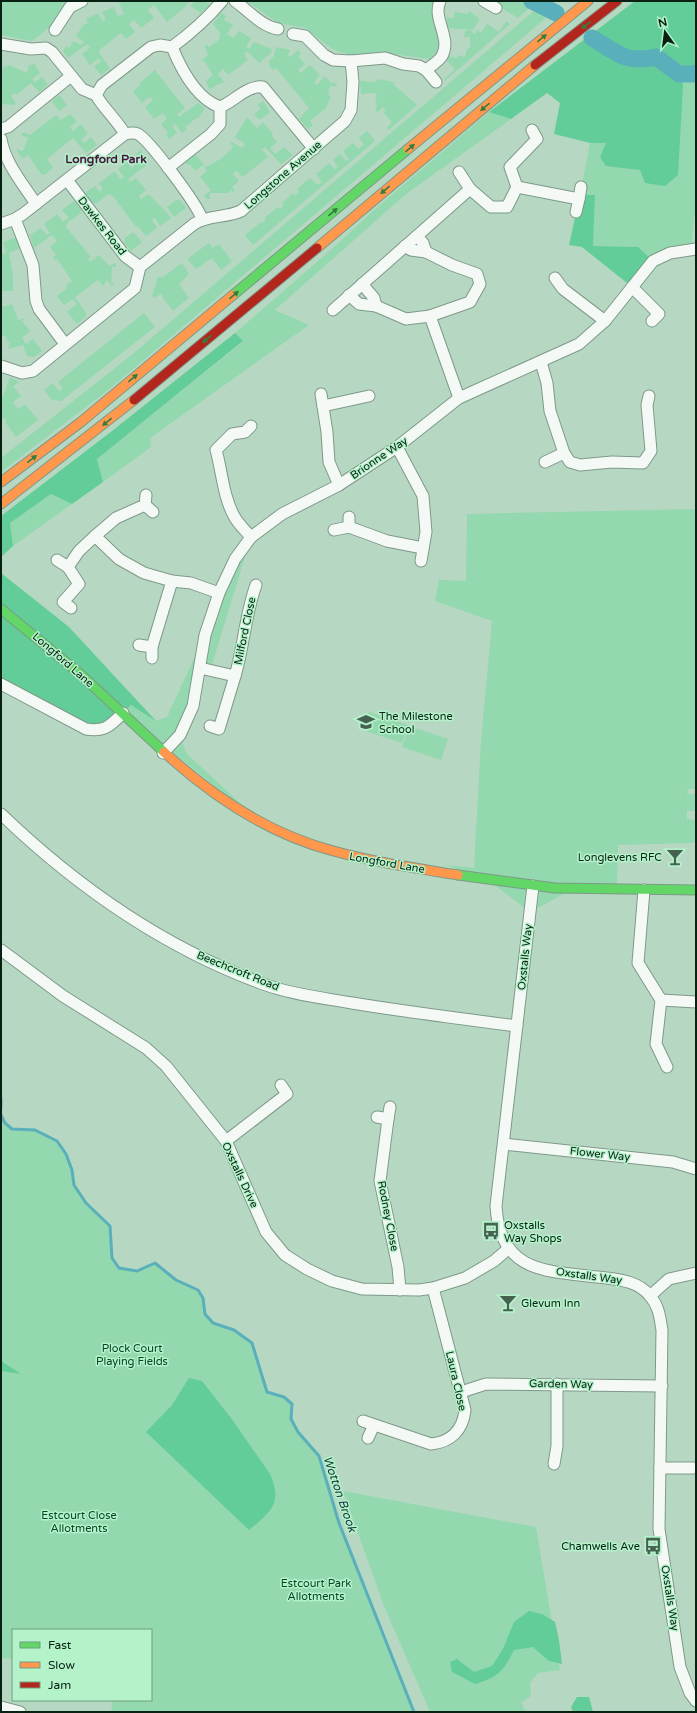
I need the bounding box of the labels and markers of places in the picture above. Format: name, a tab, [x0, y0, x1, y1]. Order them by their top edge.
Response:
place label: The Milestone School	[379, 710, 453, 736]
school or university icon: The Milestone School	[356, 712, 376, 732]
bar icon: Longlevens RFC	[665, 847, 685, 867]
place label: Longlevens RFC	[578, 851, 662, 864]
place label: Oxstalls Way Shops	[504, 1219, 562, 1245]
bus stop icon: Oxstalls Way Shops	[481, 1221, 501, 1241]
bar icon: Glevum Inn	[498, 1293, 518, 1313]
place label: Glevum Inn	[521, 1297, 580, 1310]
bus stop icon: Chamwells Ave	[643, 1536, 663, 1556]
place label: Chamwells Ave	[561, 1540, 640, 1553]

